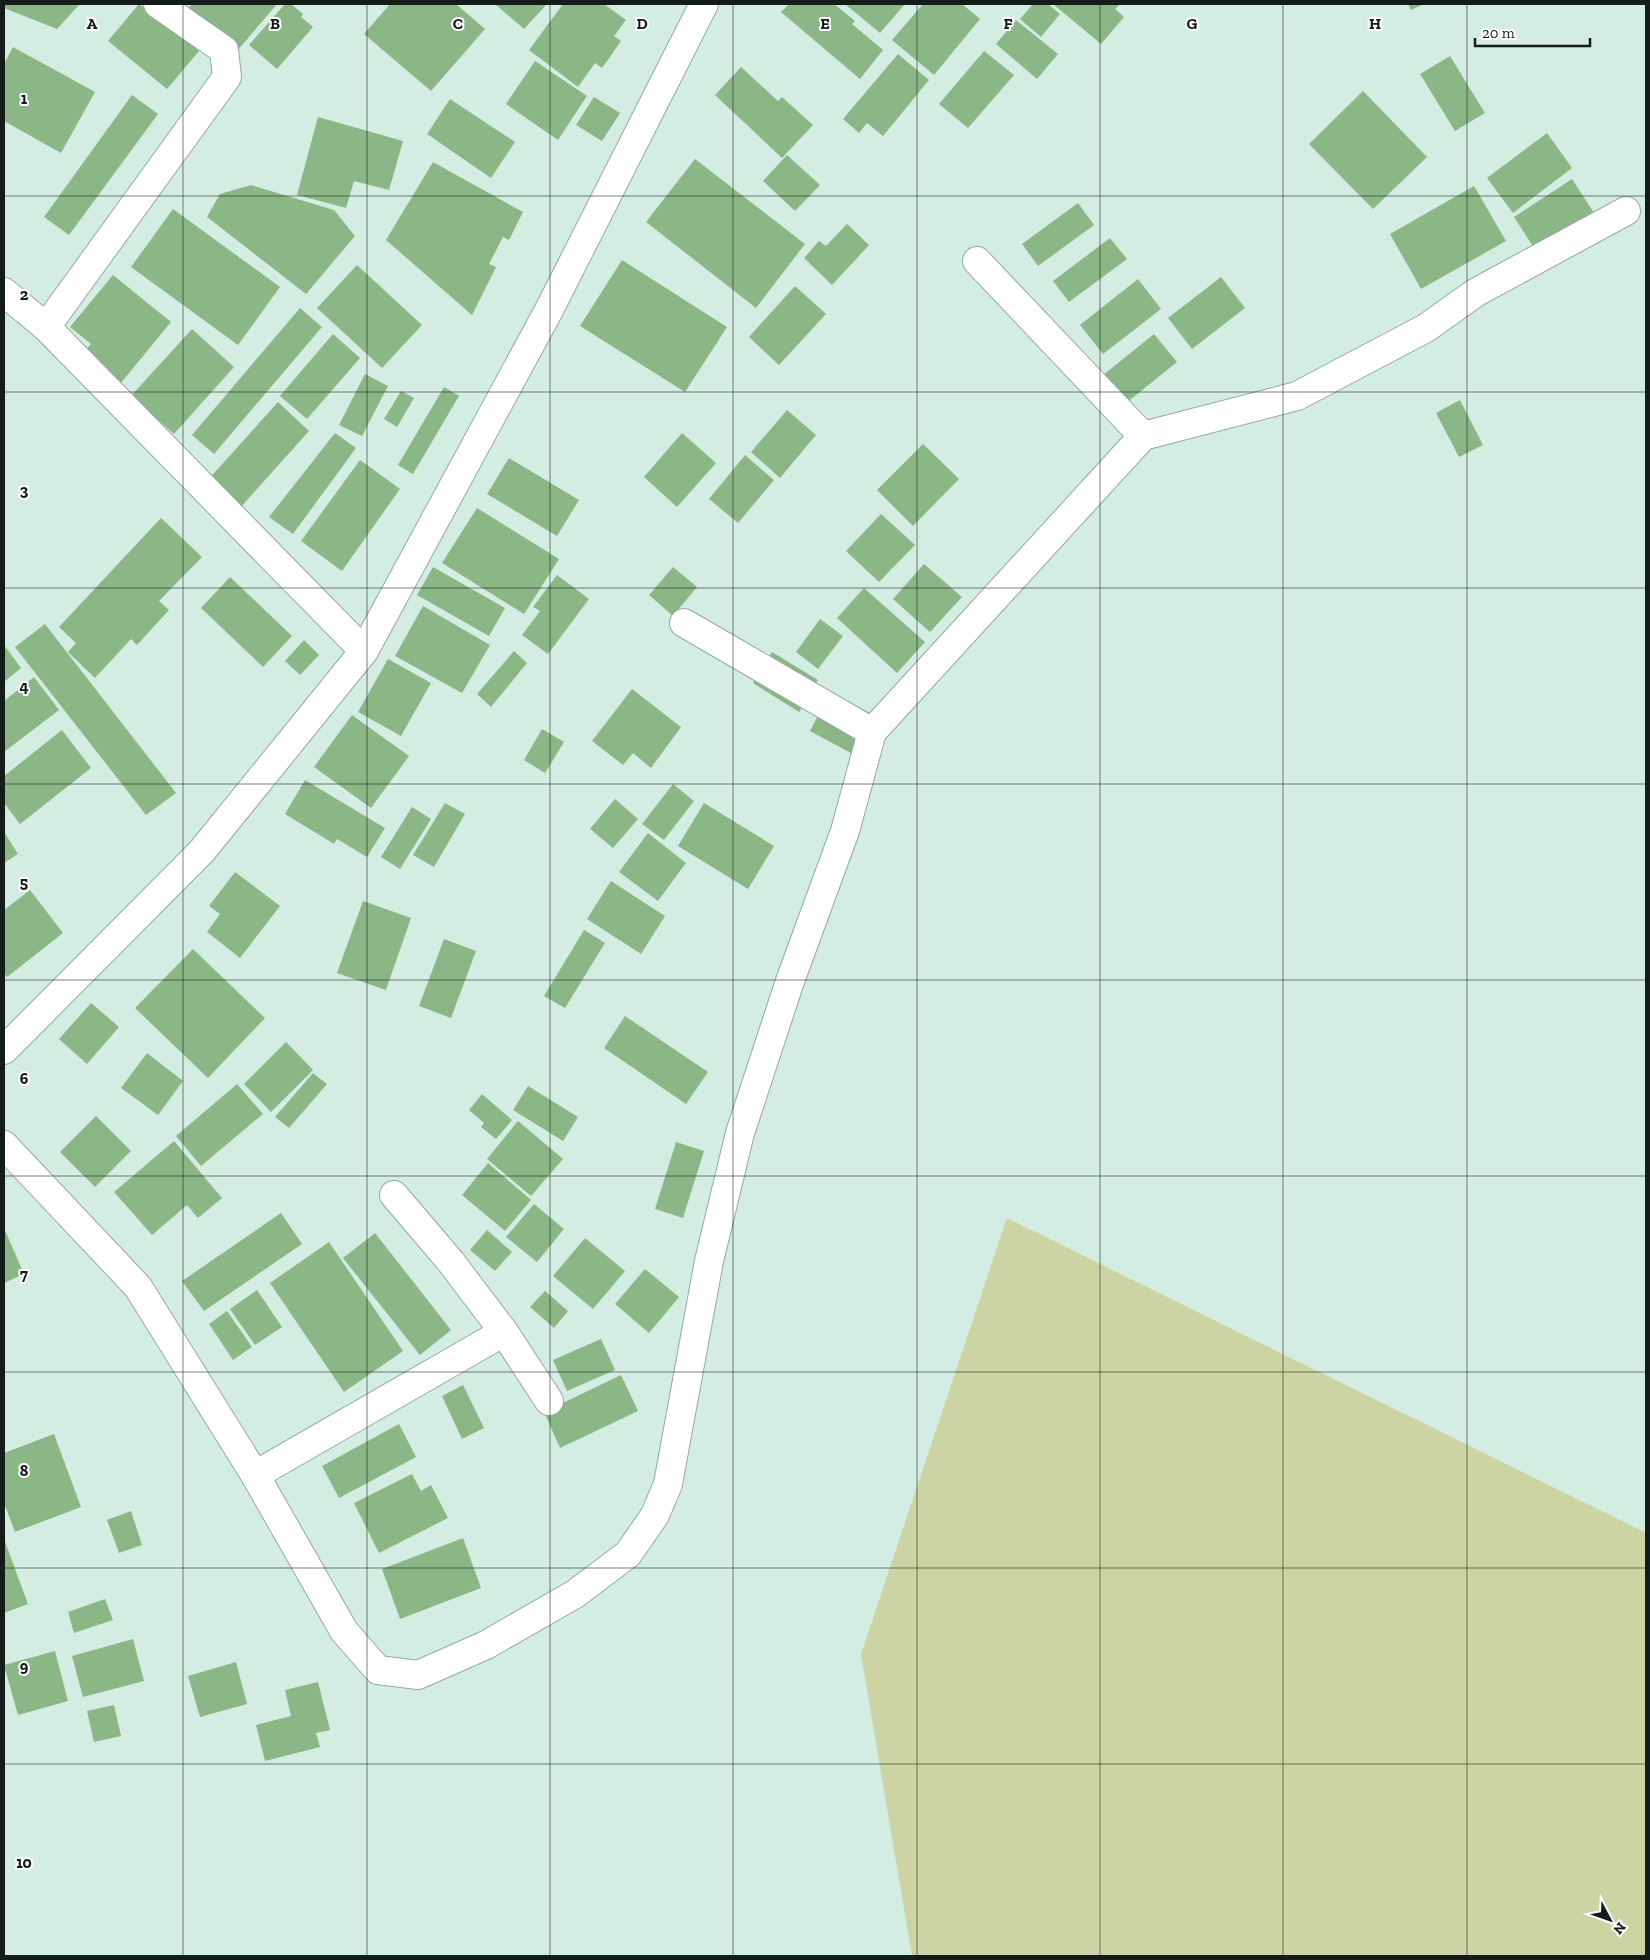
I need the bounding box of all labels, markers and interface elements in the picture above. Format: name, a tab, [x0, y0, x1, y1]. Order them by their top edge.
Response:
text: A	[87, 14, 98, 33]
text: B	[270, 14, 280, 33]
text: C	[453, 14, 463, 33]
text: D	[636, 14, 648, 33]
text: E	[820, 14, 830, 33]
text: F	[1003, 14, 1013, 33]
text: G	[1187, 14, 1198, 33]
text: H	[1369, 14, 1381, 33]
scale bar	[1475, 15, 1590, 47]
text: 20 m	[1482, 24, 1515, 42]
text: 1	[21, 89, 28, 108]
text: 2	[20, 285, 29, 304]
text: 3	[20, 481, 29, 500]
text: 4	[19, 677, 29, 696]
text: 5	[20, 873, 28, 892]
text: 6	[20, 1069, 29, 1088]
text: 7	[20, 1265, 28, 1284]
text: 8	[20, 1461, 29, 1480]
text: 9	[20, 1657, 29, 1676]
text: 10	[16, 1853, 32, 1872]
north arrow	[1585, 1895, 1635, 1945]
text: N	[1609, 1919, 1629, 1938]

